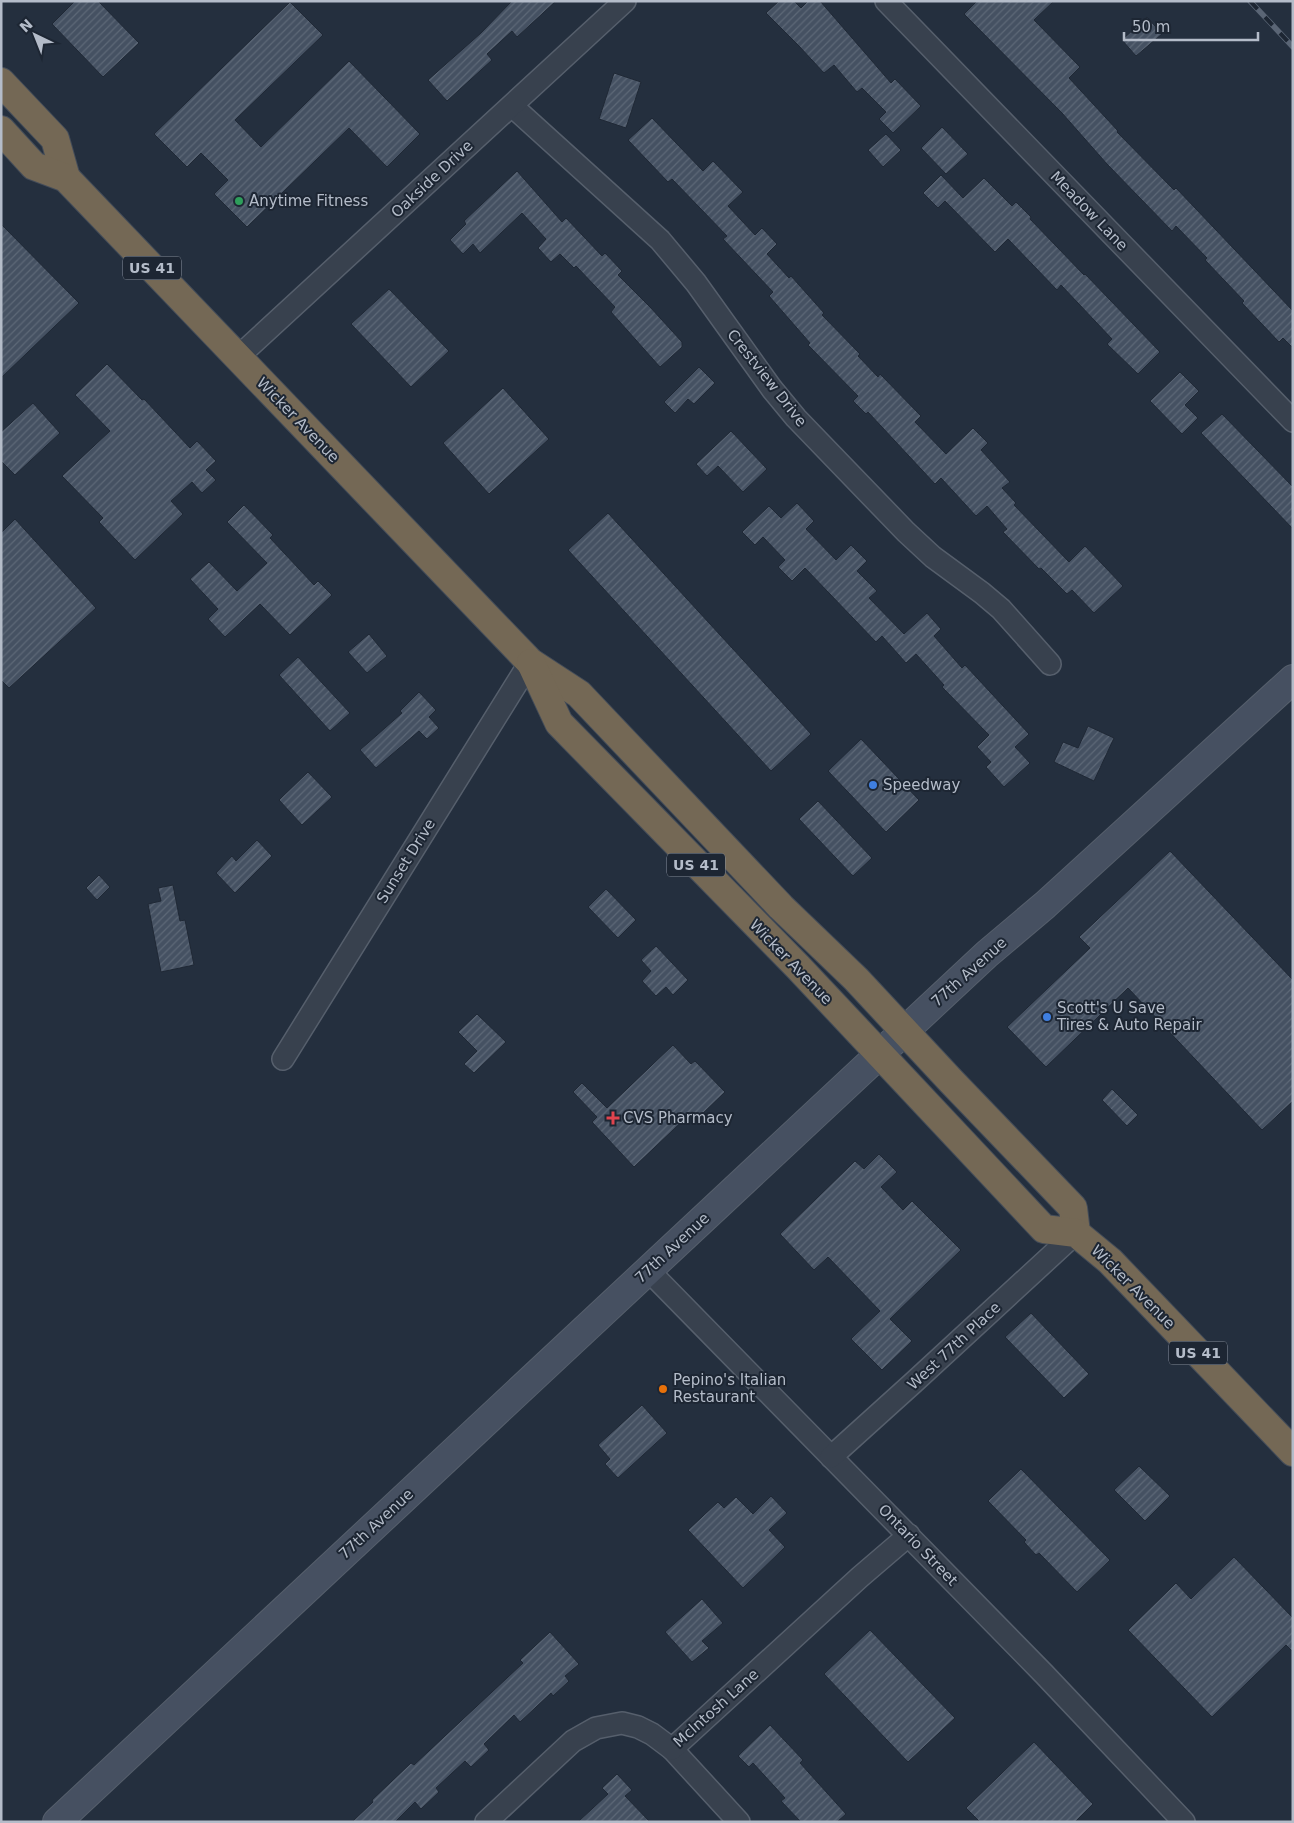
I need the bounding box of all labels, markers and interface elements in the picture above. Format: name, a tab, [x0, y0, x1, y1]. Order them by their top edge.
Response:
north arrow	[10, 10, 60, 60]
scale bar	[1124, 10, 1258, 42]
text: N	[16, 16, 36, 35]
text: 50 m	[1132, 18, 1170, 36]
street label: Oakside Drive	[387, 137, 477, 221]
street label: Meadow Lane	[1047, 168, 1131, 254]
place label: Anytime Fitness	[249, 192, 368, 210]
marker: Anytime Fitness	[233, 195, 245, 207]
road number: US 41	[123, 256, 181, 280]
street label: Crestview Drive	[723, 326, 811, 430]
street label: Wicker Avenue	[253, 374, 343, 466]
place label: Speedway	[883, 776, 960, 794]
marker: Speedway	[867, 779, 879, 791]
street label: Sunset Drive	[373, 815, 439, 907]
road number: US 41	[667, 854, 725, 876]
street label: Wicker Avenue	[746, 916, 836, 1008]
street label: 77th Avenue	[928, 934, 1010, 1010]
place label: Scott's U Save Tires & Auto Repair	[1056, 999, 1202, 1034]
marker: Scott's U Save Tires & Auto Repair	[1041, 1011, 1053, 1023]
place label: CVS Pharmacy	[623, 1109, 733, 1127]
marker: CVS Pharmacy	[607, 1112, 619, 1124]
street label: 77th Avenue	[631, 1209, 713, 1287]
street label: Wicker Avenue	[1087, 1241, 1179, 1333]
street label: West 77th Place	[904, 1298, 1004, 1394]
road number: US 41	[1169, 1342, 1227, 1365]
place label: Pepino's Italian Restaurant	[673, 1371, 786, 1406]
marker: Pepino's Italian Restaurant	[657, 1383, 669, 1395]
street label: 77th Avenue	[335, 1485, 417, 1563]
street label: Ontario Street	[875, 1501, 961, 1590]
street label: Mclntosh Lane	[670, 1665, 762, 1751]

